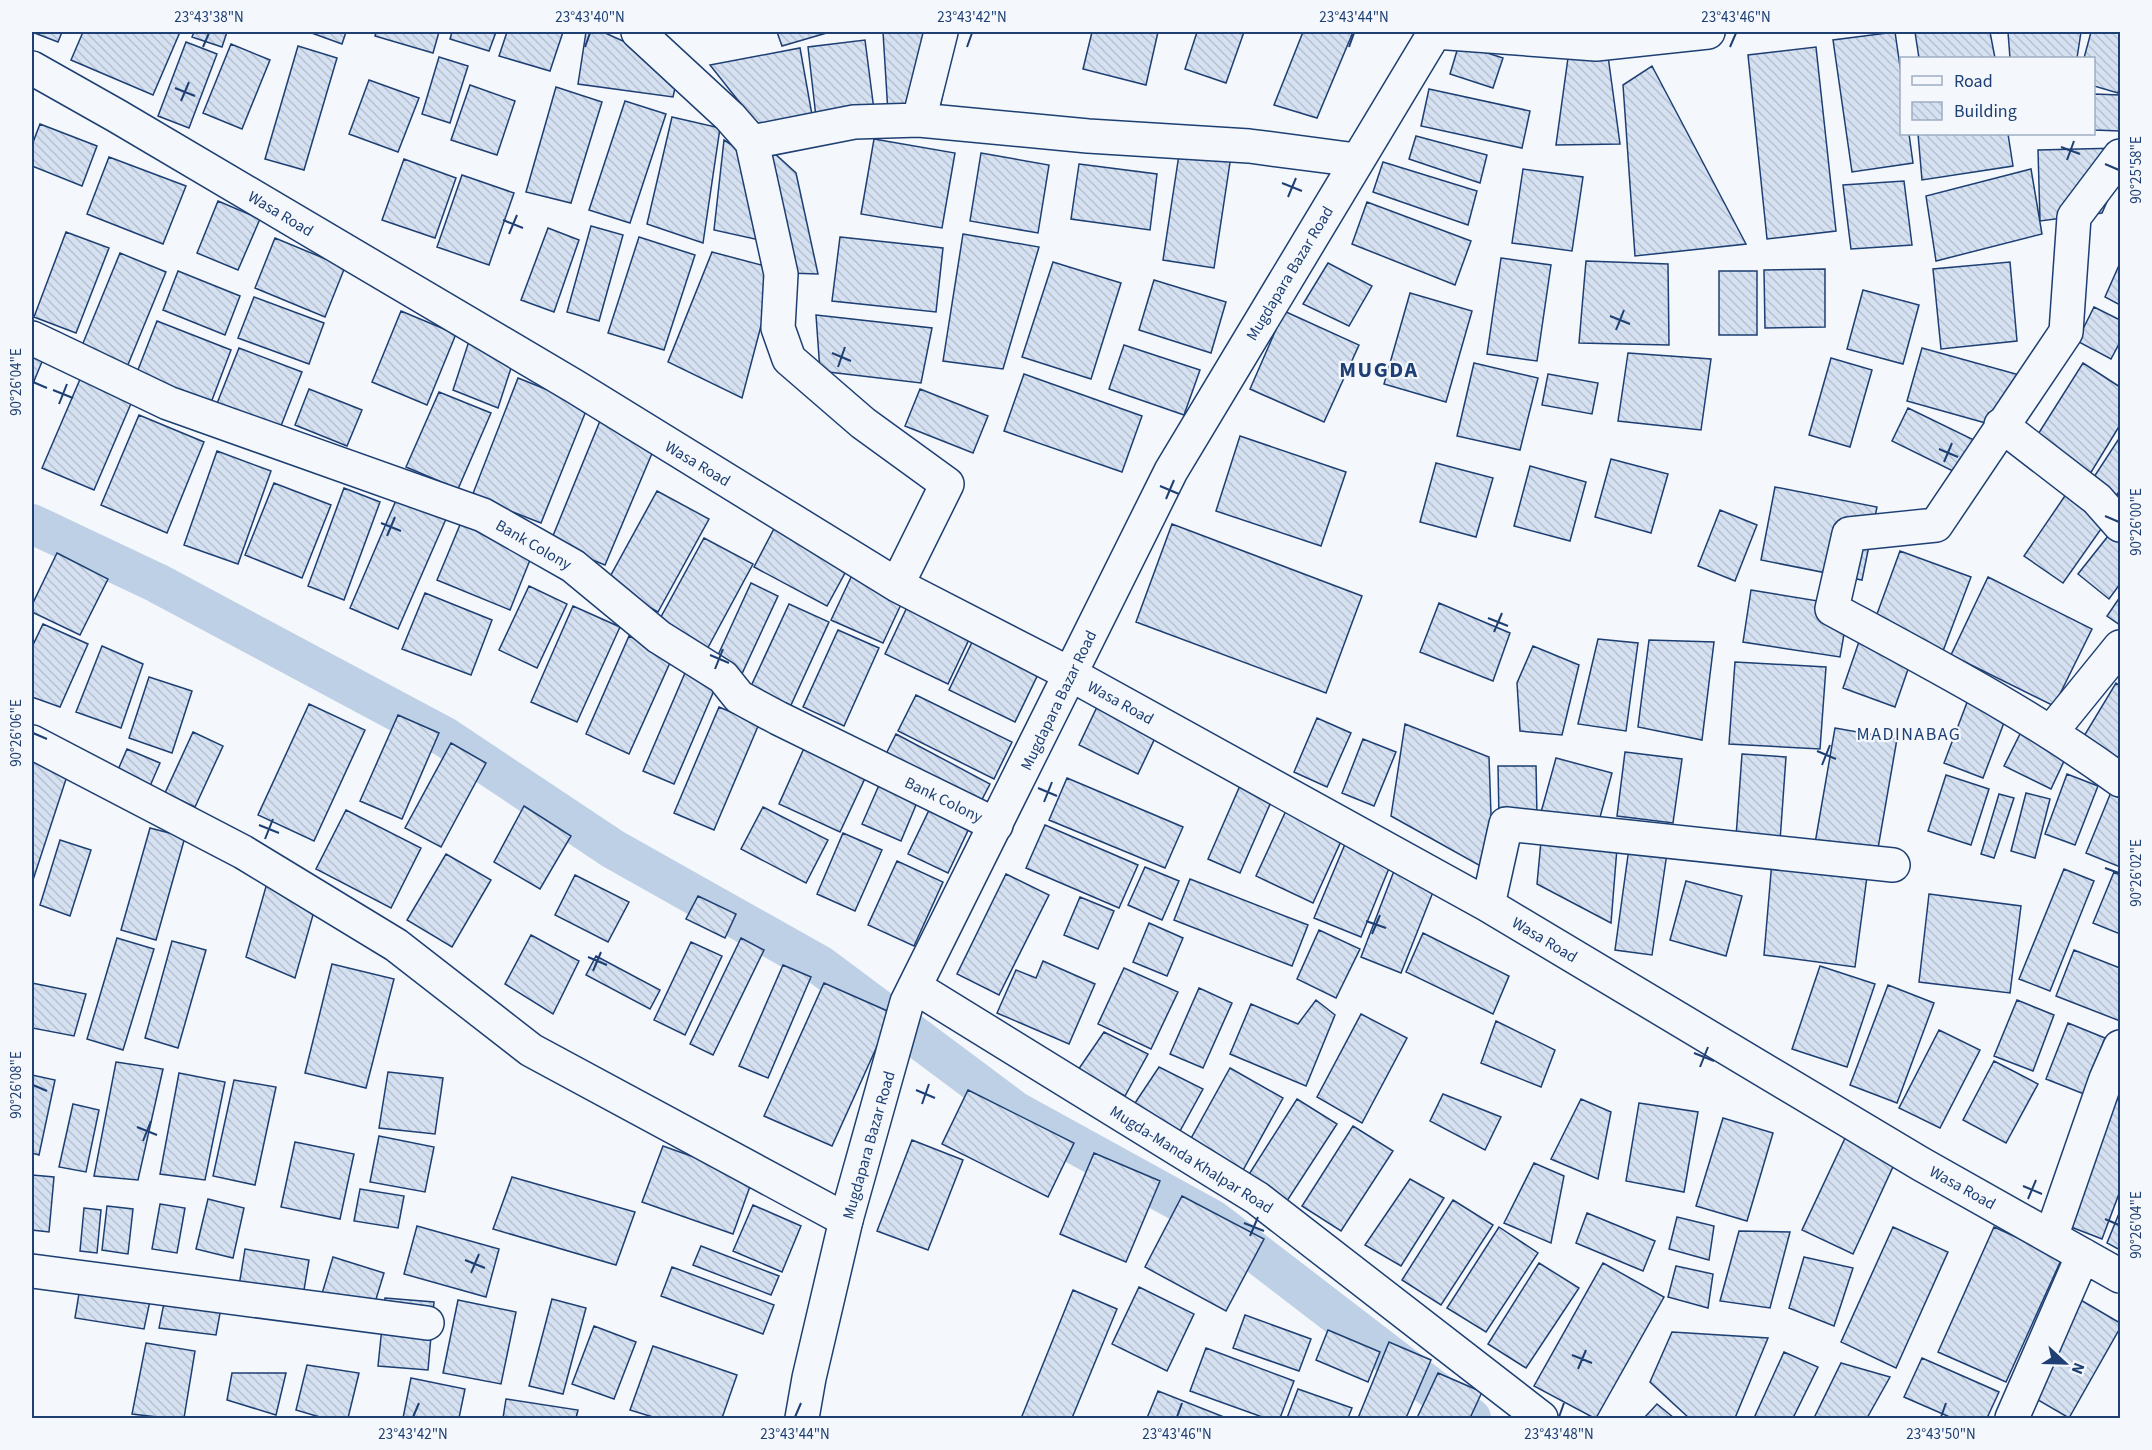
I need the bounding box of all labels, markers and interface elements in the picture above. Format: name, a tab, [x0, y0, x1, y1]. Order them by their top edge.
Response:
text: 23°43'38"N	[174, 7, 244, 28]
text: 23°43'40"N	[555, 7, 625, 28]
text: 23°43'42"N	[937, 7, 1007, 28]
text: 23°43'44"N	[1319, 7, 1389, 28]
text: 23°43'46"N	[1701, 7, 1771, 28]
legend	[1900, 57, 2095, 135]
text: Road	[1954, 69, 1993, 94]
text: Building	[1954, 99, 2017, 124]
text: 90°25'58"E	[2126, 136, 2147, 204]
street label: Wasa Road	[244, 186, 317, 242]
street label: Mugdapara Bazar Road	[1241, 202, 1339, 345]
text: 90°26'04"E	[6, 348, 27, 416]
district label: MUGDA	[1339, 354, 1419, 386]
street label: Wasa Road	[661, 436, 734, 492]
text: 90°26'00"E	[2126, 488, 2147, 556]
street label: Bank Colony	[492, 514, 576, 576]
street label: Mugdapara Bazar Road	[1015, 627, 1102, 774]
street label: Wasa Road	[1083, 676, 1158, 730]
text: 90°26'06"E	[6, 699, 27, 767]
district label: MADINABAG	[1857, 722, 1961, 747]
street label: Bank Colony	[901, 772, 987, 828]
text: 90°26'02"E	[2126, 839, 2147, 907]
street label: Wasa Road	[1508, 912, 1581, 968]
text: 90°26'08"E	[6, 1051, 27, 1119]
street label: Mugdapara Bazar Road	[837, 1069, 901, 1222]
street label: Mugda-Manda Khalpar Road	[1106, 1101, 1277, 1219]
street label: Wasa Road	[1925, 1161, 2000, 1215]
text: 90°26'04"E	[2126, 1191, 2147, 1259]
north arrow	[2035, 1333, 2095, 1393]
text: N	[2066, 1359, 2090, 1377]
text: 23°43'42"N	[378, 1424, 448, 1445]
text: 23°43'44"N	[760, 1424, 830, 1445]
text: 23°43'46"N	[1142, 1424, 1212, 1445]
text: 23°43'48"N	[1524, 1424, 1594, 1445]
text: 23°43'50"N	[1906, 1424, 1976, 1445]

